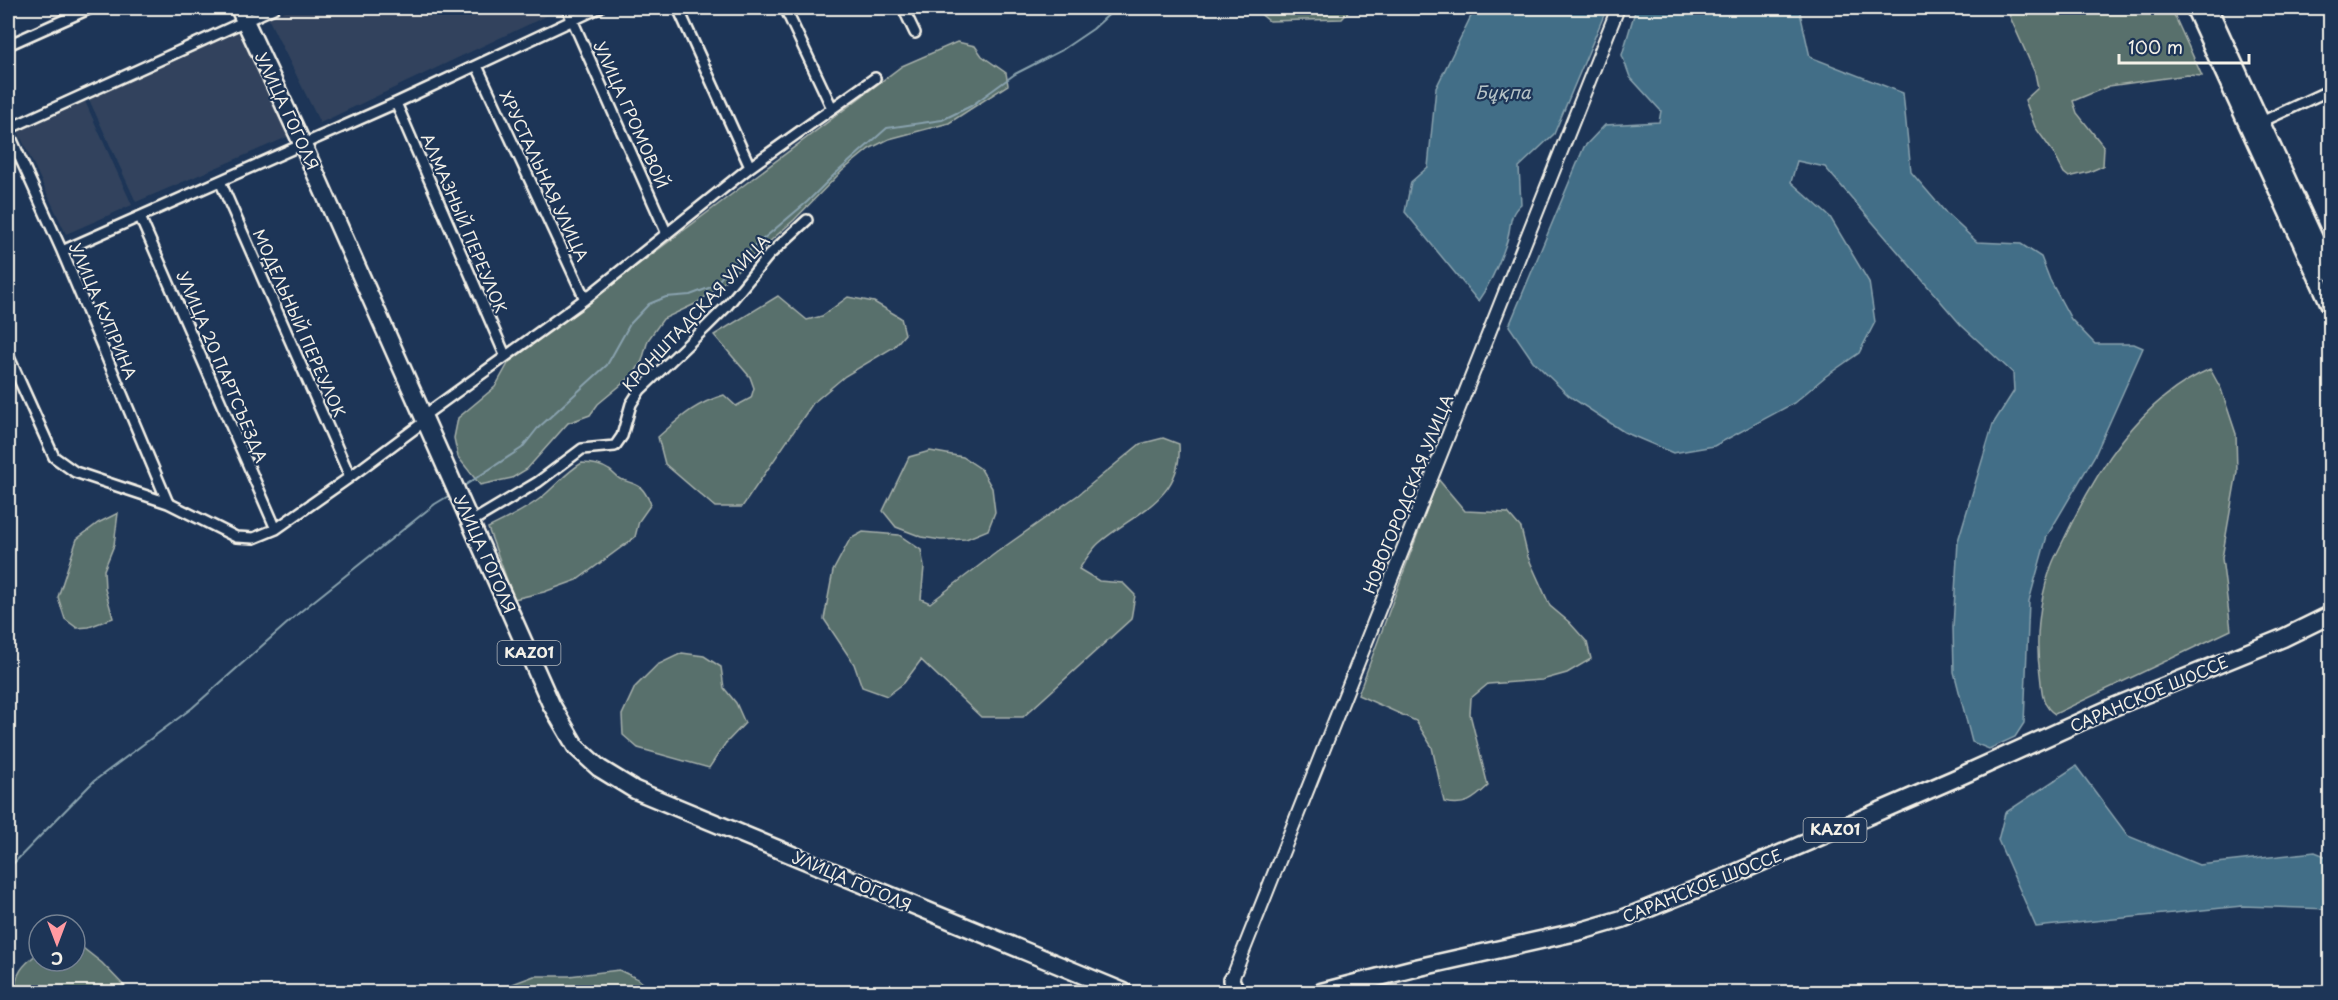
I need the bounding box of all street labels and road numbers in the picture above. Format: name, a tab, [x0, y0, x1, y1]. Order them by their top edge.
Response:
street label: УЛИЦА ГРОМОВОЙ	[589, 37, 675, 192]
street label: УЛИЦА ГОГОЛЯ	[250, 48, 326, 173]
street label: ХРУСТАЛЬНАЯ УЛИЦА	[495, 86, 595, 265]
street label: АЛМАЗНЫЙ ПЕРЕУЛОК	[416, 129, 514, 316]
street label: МОДЕЛЬНЫЙ ПЕРЕУЛОК	[248, 225, 352, 420]
street label: КРОНШТАДСКАЯ УЛИЦА	[616, 229, 774, 396]
street label: УЛИЦА КУПРИНА	[64, 238, 144, 383]
street label: УЛИЦА 20 ПАРТСЪЕЗДА	[172, 267, 274, 466]
street label: НОВОГОРОДСКАЯ УЛИЦА	[1356, 390, 1458, 597]
street label: УЛИЦА ГОГОЛЯ	[449, 491, 523, 617]
road number: KАZ01	[498, 641, 560, 665]
street label: САРАНСКОЕ ШОССЕ	[2066, 649, 2231, 737]
road number: KAZ01	[1804, 818, 1866, 842]
street label: САРАНСКОЕ ШОССЕ	[1618, 842, 1785, 928]
street label: УЛИЦА ГОГОЛЯ	[789, 844, 916, 916]

